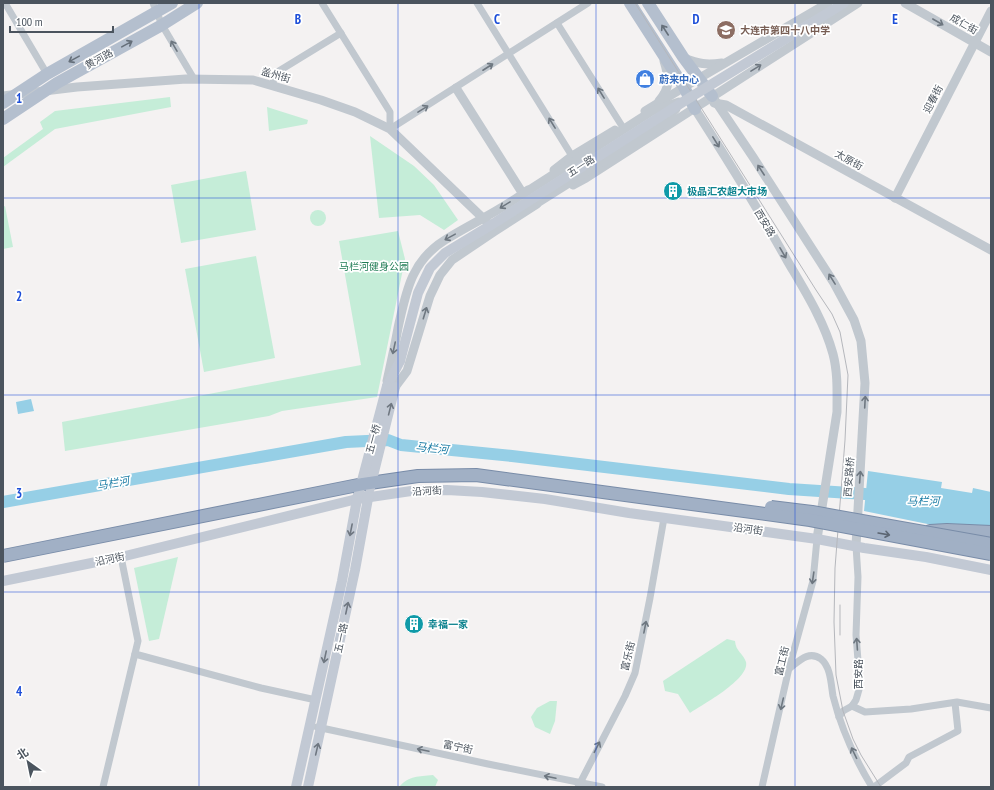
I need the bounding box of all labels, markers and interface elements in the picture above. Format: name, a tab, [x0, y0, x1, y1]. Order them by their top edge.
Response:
scale bar	[10, 8, 113, 34]
text: B	[295, 11, 301, 28]
text: C	[494, 11, 500, 28]
text: D	[693, 11, 700, 28]
text: E	[892, 11, 898, 28]
street label: 成仁街	[948, 11, 980, 37]
text: 100 m	[16, 14, 43, 29]
school or university icon: 大连市第四十八中学	[715, 19, 737, 41]
one-way arrow	[932, 19, 944, 27]
one-way arrow	[661, 24, 669, 36]
place label: 大连市第四十八中学	[740, 24, 830, 37]
one-way arrow	[121, 39, 133, 47]
one-way arrow	[170, 40, 178, 52]
street label: 黄河路	[83, 46, 115, 72]
one-way arrow	[68, 55, 80, 63]
one-way arrow	[483, 62, 494, 71]
one-way arrow	[750, 63, 762, 71]
street label: 盖州街	[260, 65, 292, 85]
shop icon: 蔚来中心	[634, 68, 656, 90]
place label: 蔚来中心	[659, 73, 699, 86]
street label: 迎春街	[920, 83, 946, 115]
one-way arrow	[597, 88, 605, 99]
text: 1	[16, 90, 22, 107]
one-way arrow	[417, 104, 429, 112]
one-way arrow	[547, 117, 555, 129]
one-way arrow	[712, 136, 720, 148]
street label: 太原街	[833, 147, 865, 173]
street label: 五一路	[565, 152, 597, 180]
one-way arrow	[757, 164, 765, 176]
building icon: 极品汇农超大市场	[662, 180, 684, 202]
place label: 极品汇农超大市场	[687, 185, 767, 198]
one-way arrow	[499, 202, 511, 210]
street label: 西安路	[752, 207, 778, 239]
one-way arrow	[444, 234, 456, 241]
one-way arrow	[780, 247, 788, 259]
park label: 马栏河健身公园	[339, 260, 409, 273]
one-way arrow	[827, 273, 835, 285]
text: 2	[16, 288, 22, 305]
one-way arrow	[422, 307, 429, 320]
one-way arrow	[390, 341, 398, 354]
one-way arrow	[861, 396, 868, 409]
one-way arrow	[386, 403, 394, 416]
street label: 五一桥	[363, 423, 383, 455]
water label: 马栏河	[415, 439, 451, 457]
street label: 西安路桥	[841, 457, 857, 497]
one-way arrow	[856, 471, 863, 484]
water label: 马栏河	[96, 473, 132, 493]
street label: 沿河街	[412, 484, 442, 498]
text: 3	[16, 485, 22, 502]
water label: 马栏河	[907, 494, 941, 508]
street label: 沿河街	[732, 520, 764, 538]
one-way arrow	[347, 523, 355, 536]
one-way arrow	[877, 530, 890, 538]
street label: 沿河街	[94, 550, 126, 568]
one-way arrow	[809, 571, 817, 584]
one-way arrow	[343, 602, 351, 615]
building icon: 幸福一家	[403, 613, 425, 635]
place label: 幸福一家	[428, 618, 468, 631]
one-way arrow	[641, 621, 649, 634]
street label: 五一路	[332, 622, 350, 654]
one-way arrow	[854, 638, 861, 651]
street label: 富乐街	[618, 640, 638, 672]
street label: 富工街	[772, 645, 792, 677]
one-way arrow	[321, 651, 329, 664]
street label: 西安路	[852, 659, 865, 689]
text: 4	[16, 683, 23, 700]
one-way arrow	[777, 697, 785, 710]
street label: 富宁街	[442, 738, 474, 756]
north arrow	[8, 742, 48, 782]
one-way arrow	[594, 742, 602, 754]
one-way arrow	[313, 743, 321, 756]
text: 北	[14, 745, 31, 762]
one-way arrow	[417, 746, 430, 754]
one-way arrow	[850, 747, 857, 759]
one-way arrow	[544, 773, 557, 781]

